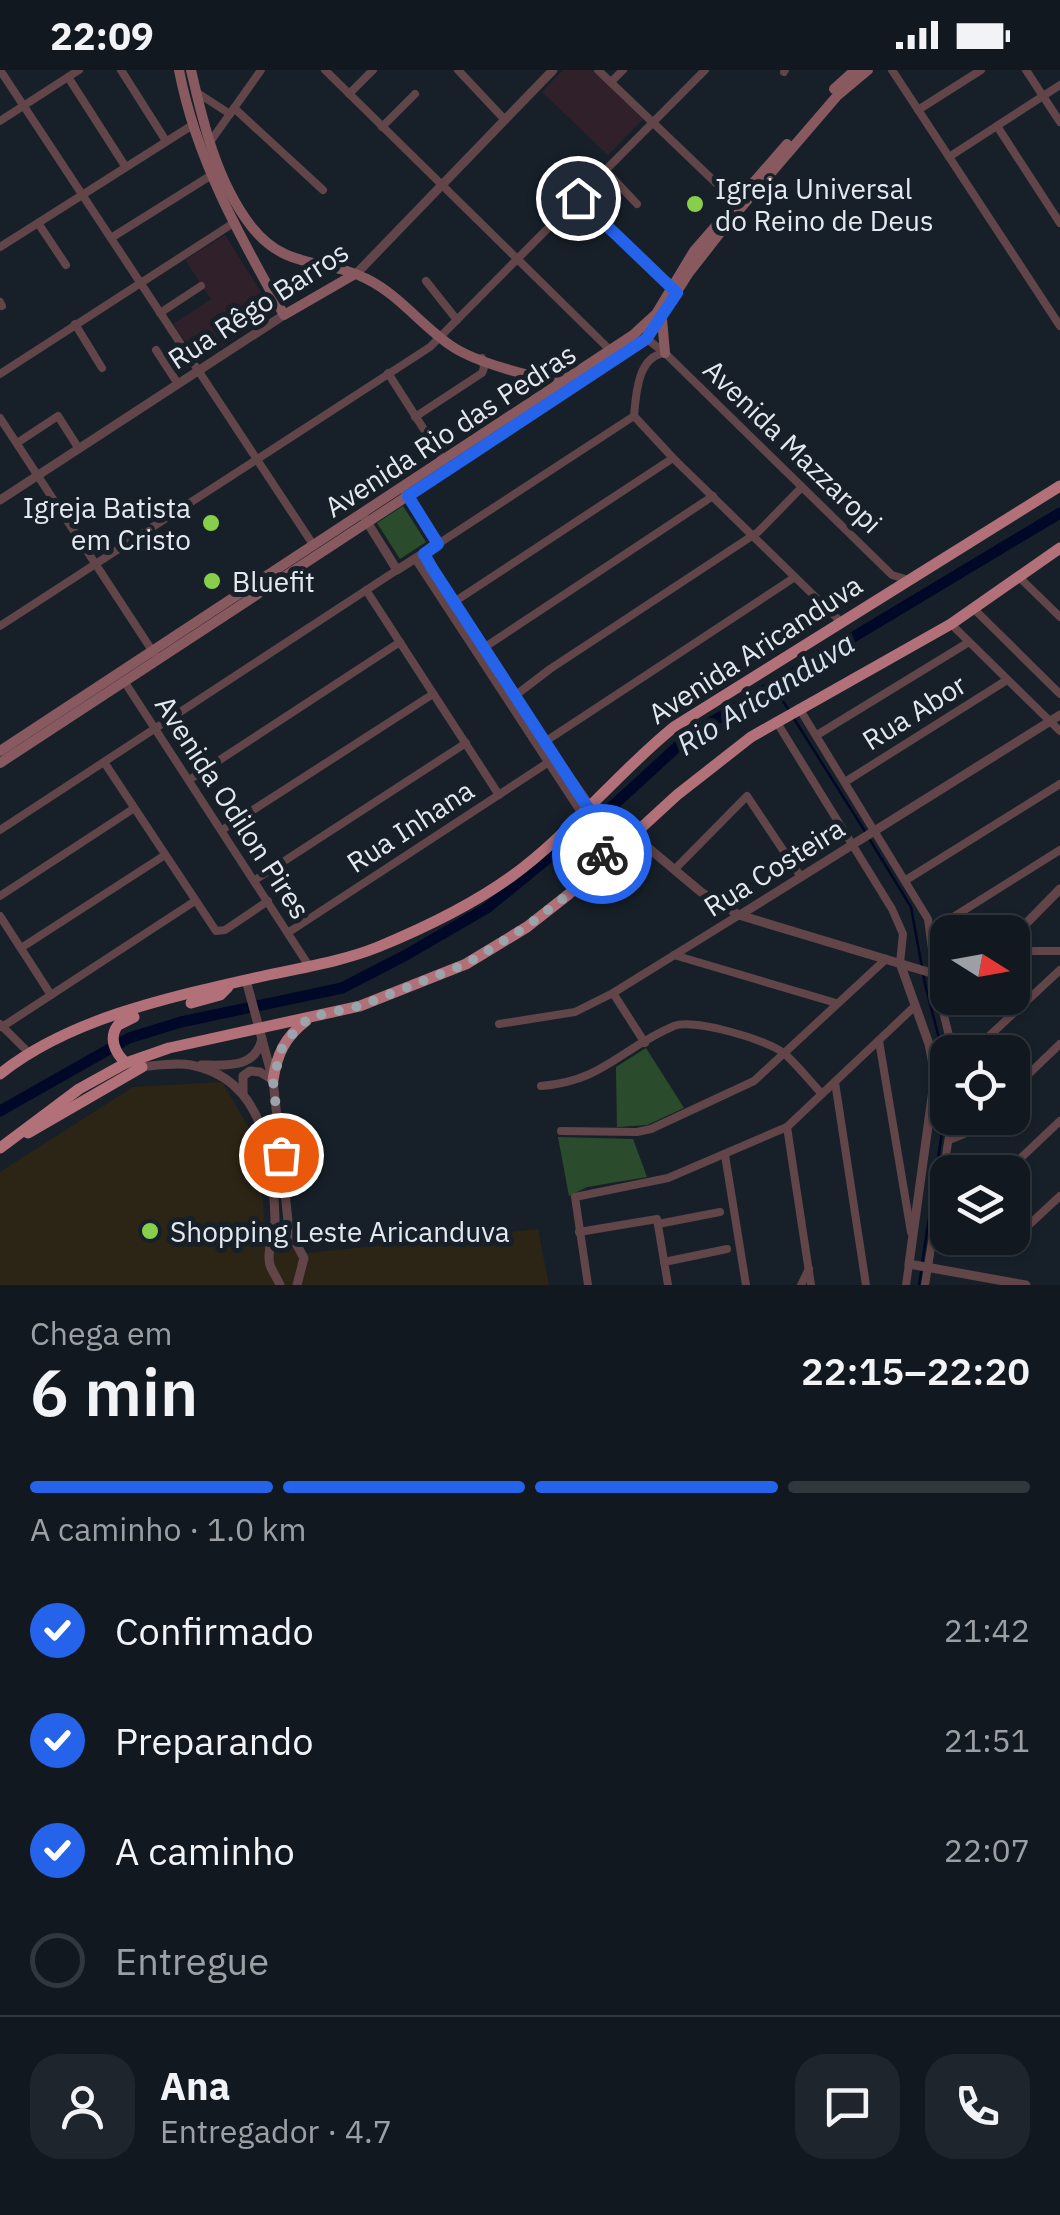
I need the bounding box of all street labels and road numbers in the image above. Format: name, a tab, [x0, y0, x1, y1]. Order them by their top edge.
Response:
street label: Rua Rêgo Barros	[161, 233, 355, 377]
street label: Avenida Rio das Pedras	[317, 335, 583, 525]
street label: Avenida Mazzaropi	[696, 351, 890, 541]
street label: Avenida Aricanduva	[641, 566, 869, 732]
street label: Rua Abor	[855, 666, 973, 758]
street label: Avenida Odilon Pires	[147, 688, 319, 926]
street label: Rua Inhana	[339, 771, 481, 881]
street label: Rua Costeira	[697, 809, 851, 925]

